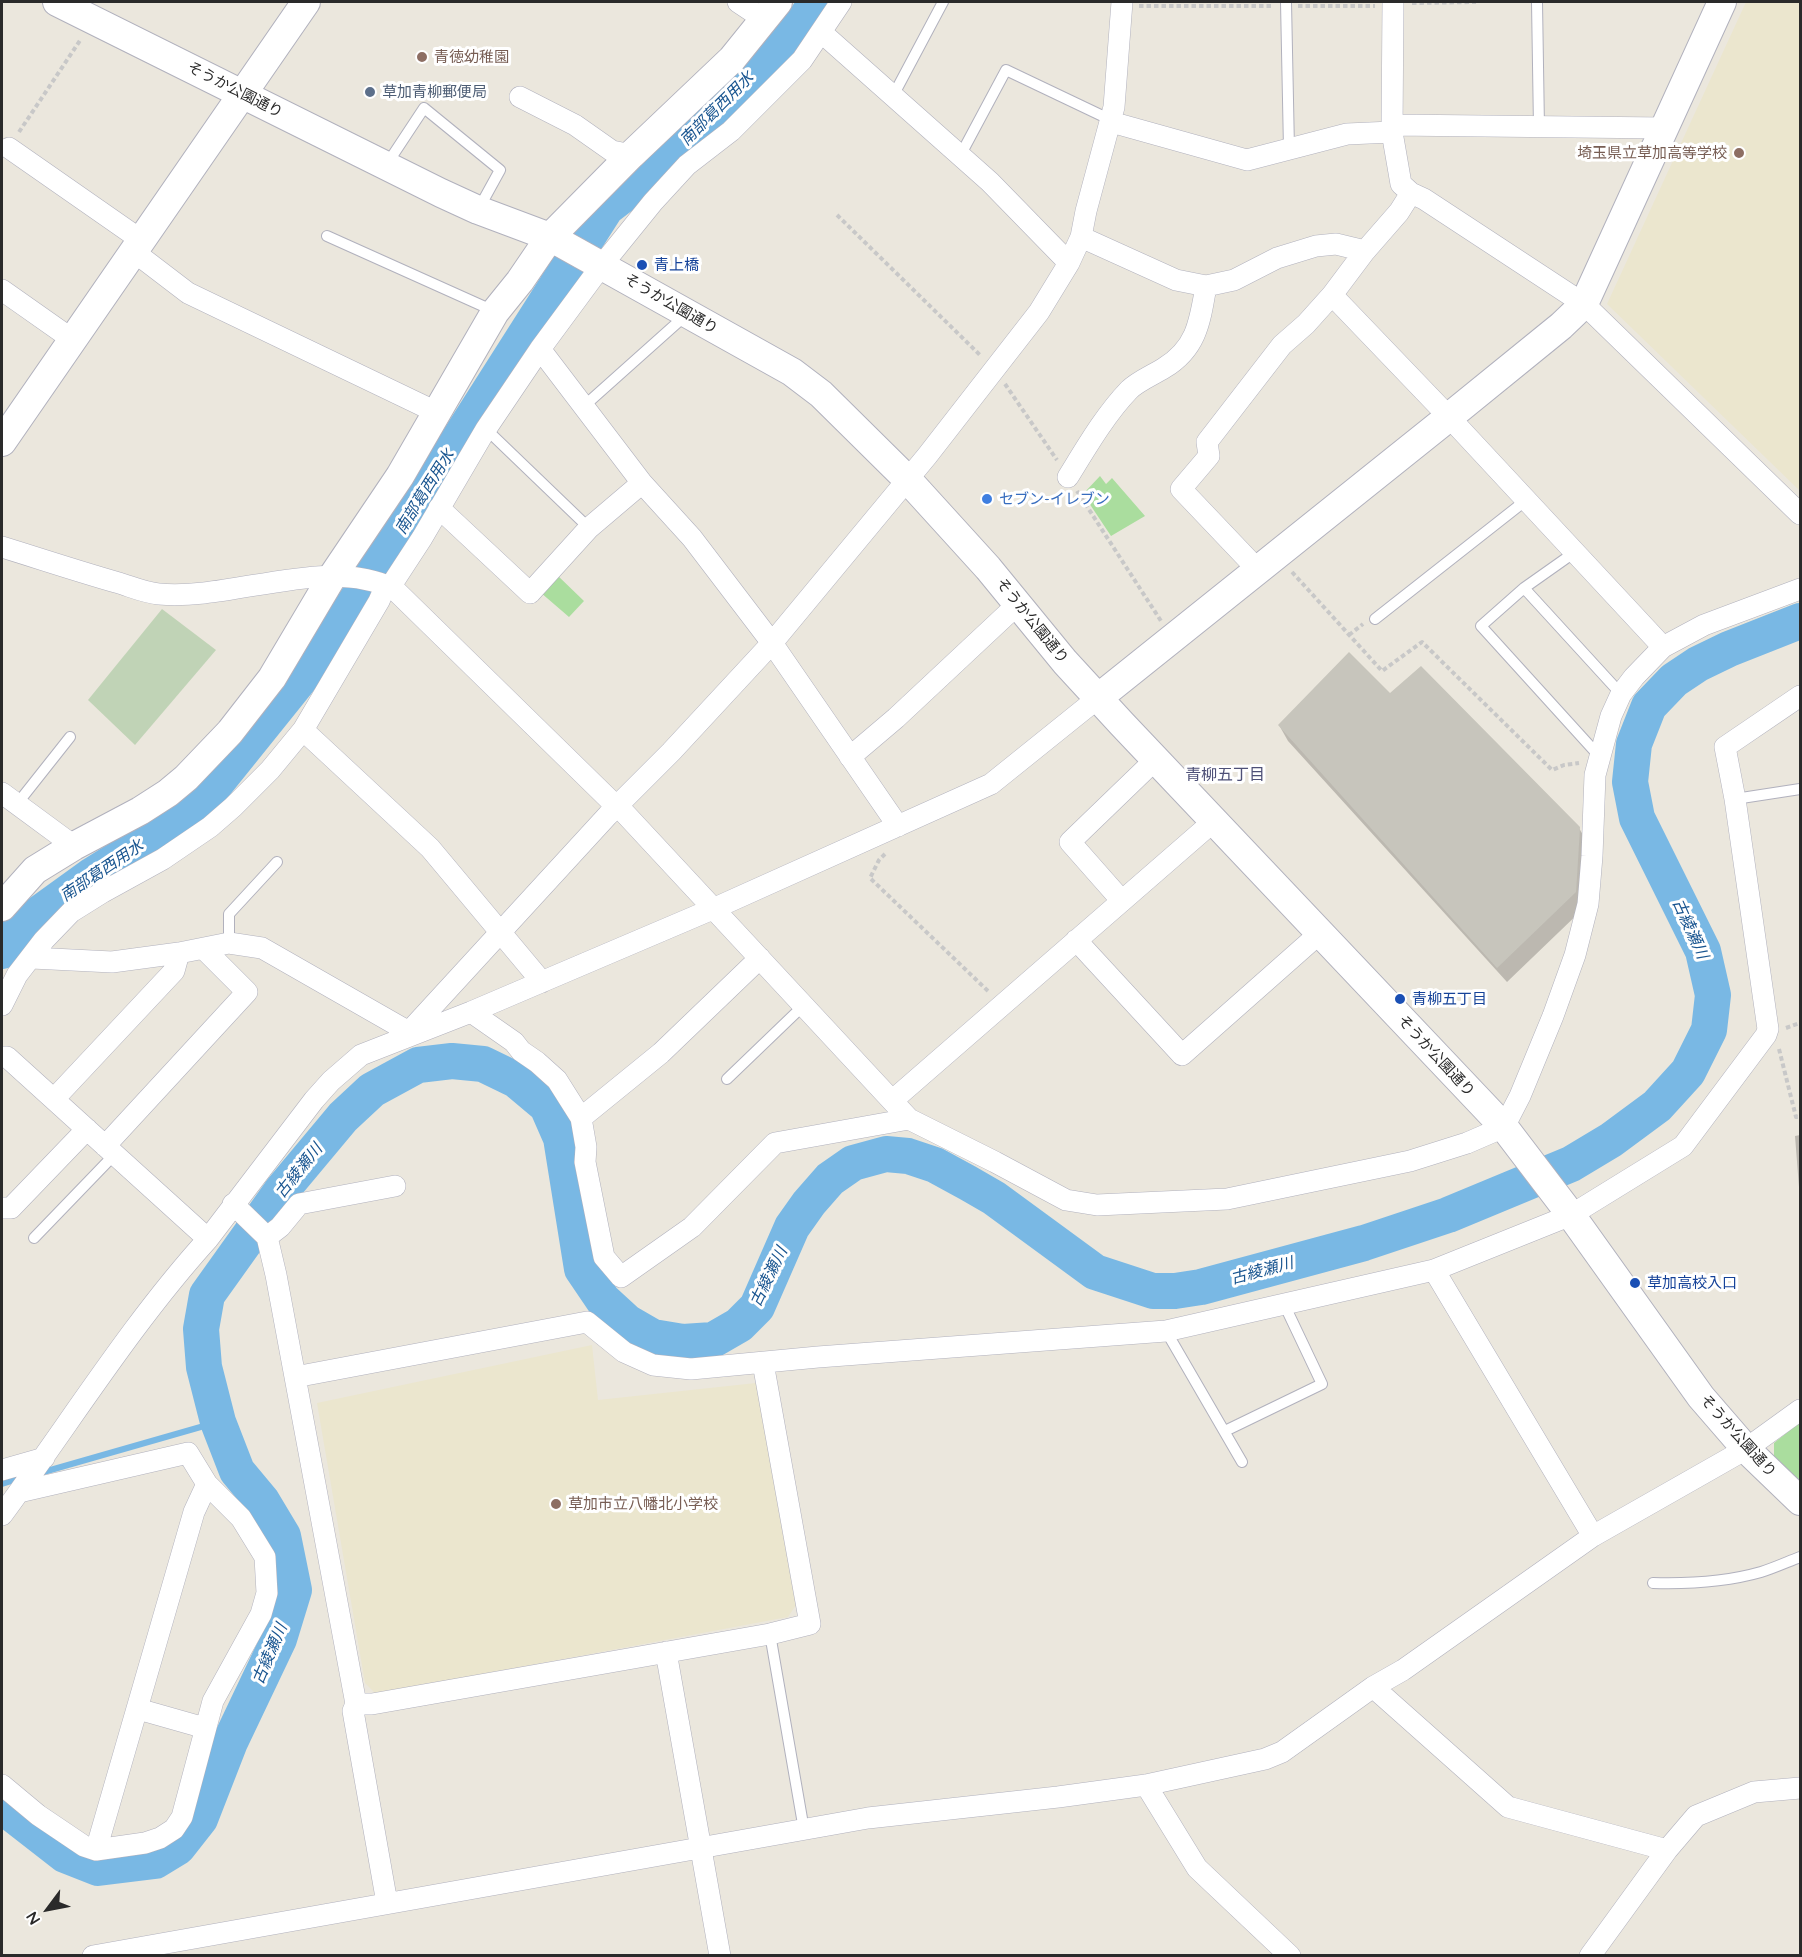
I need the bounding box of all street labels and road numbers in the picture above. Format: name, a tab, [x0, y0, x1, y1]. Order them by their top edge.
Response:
street label: そうか公園通り	[184, 58, 286, 122]
street label: そうか公園通り	[621, 270, 721, 338]
street label: そうか公園通り	[992, 575, 1072, 667]
street label: そうか公園通り	[1394, 1011, 1478, 1101]
street label: そうか公園通り	[1696, 1391, 1780, 1481]

